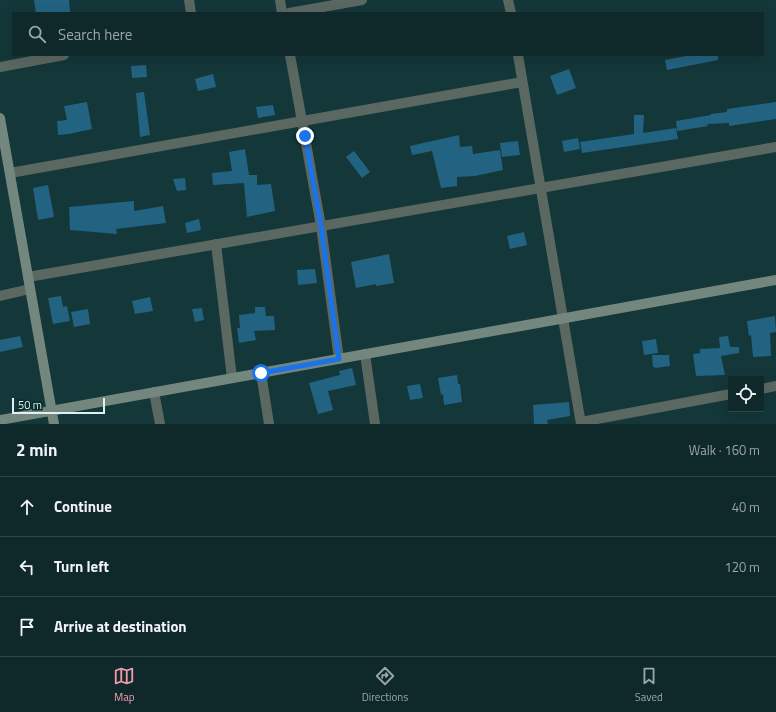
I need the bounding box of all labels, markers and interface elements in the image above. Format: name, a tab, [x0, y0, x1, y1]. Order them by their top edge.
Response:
search box	[12, 12, 764, 56]
icon: search	[26, 23, 48, 45]
text: Search here	[58, 23, 132, 46]
route end	[296, 127, 314, 145]
route start	[252, 364, 270, 382]
map controls	[728, 376, 764, 412]
button: locate	[728, 376, 764, 412]
scale bar	[12, 396, 105, 415]
text: 50 m	[18, 397, 42, 413]
text: 2 min	[16, 437, 57, 463]
text: Walk · 160 m	[689, 440, 760, 460]
text: Continue	[54, 495, 112, 518]
icon: ahead	[16, 496, 38, 518]
text: 40 m	[732, 497, 760, 517]
text: Turn left	[54, 555, 109, 578]
icon: left	[16, 556, 38, 578]
text: 120 m	[724, 557, 760, 577]
text: Arrive at destination	[54, 615, 187, 638]
icon: arrive	[16, 616, 38, 638]
tab: Map	[113, 665, 135, 705]
tab: Directions	[362, 665, 408, 705]
tab: Saved	[635, 665, 663, 705]

